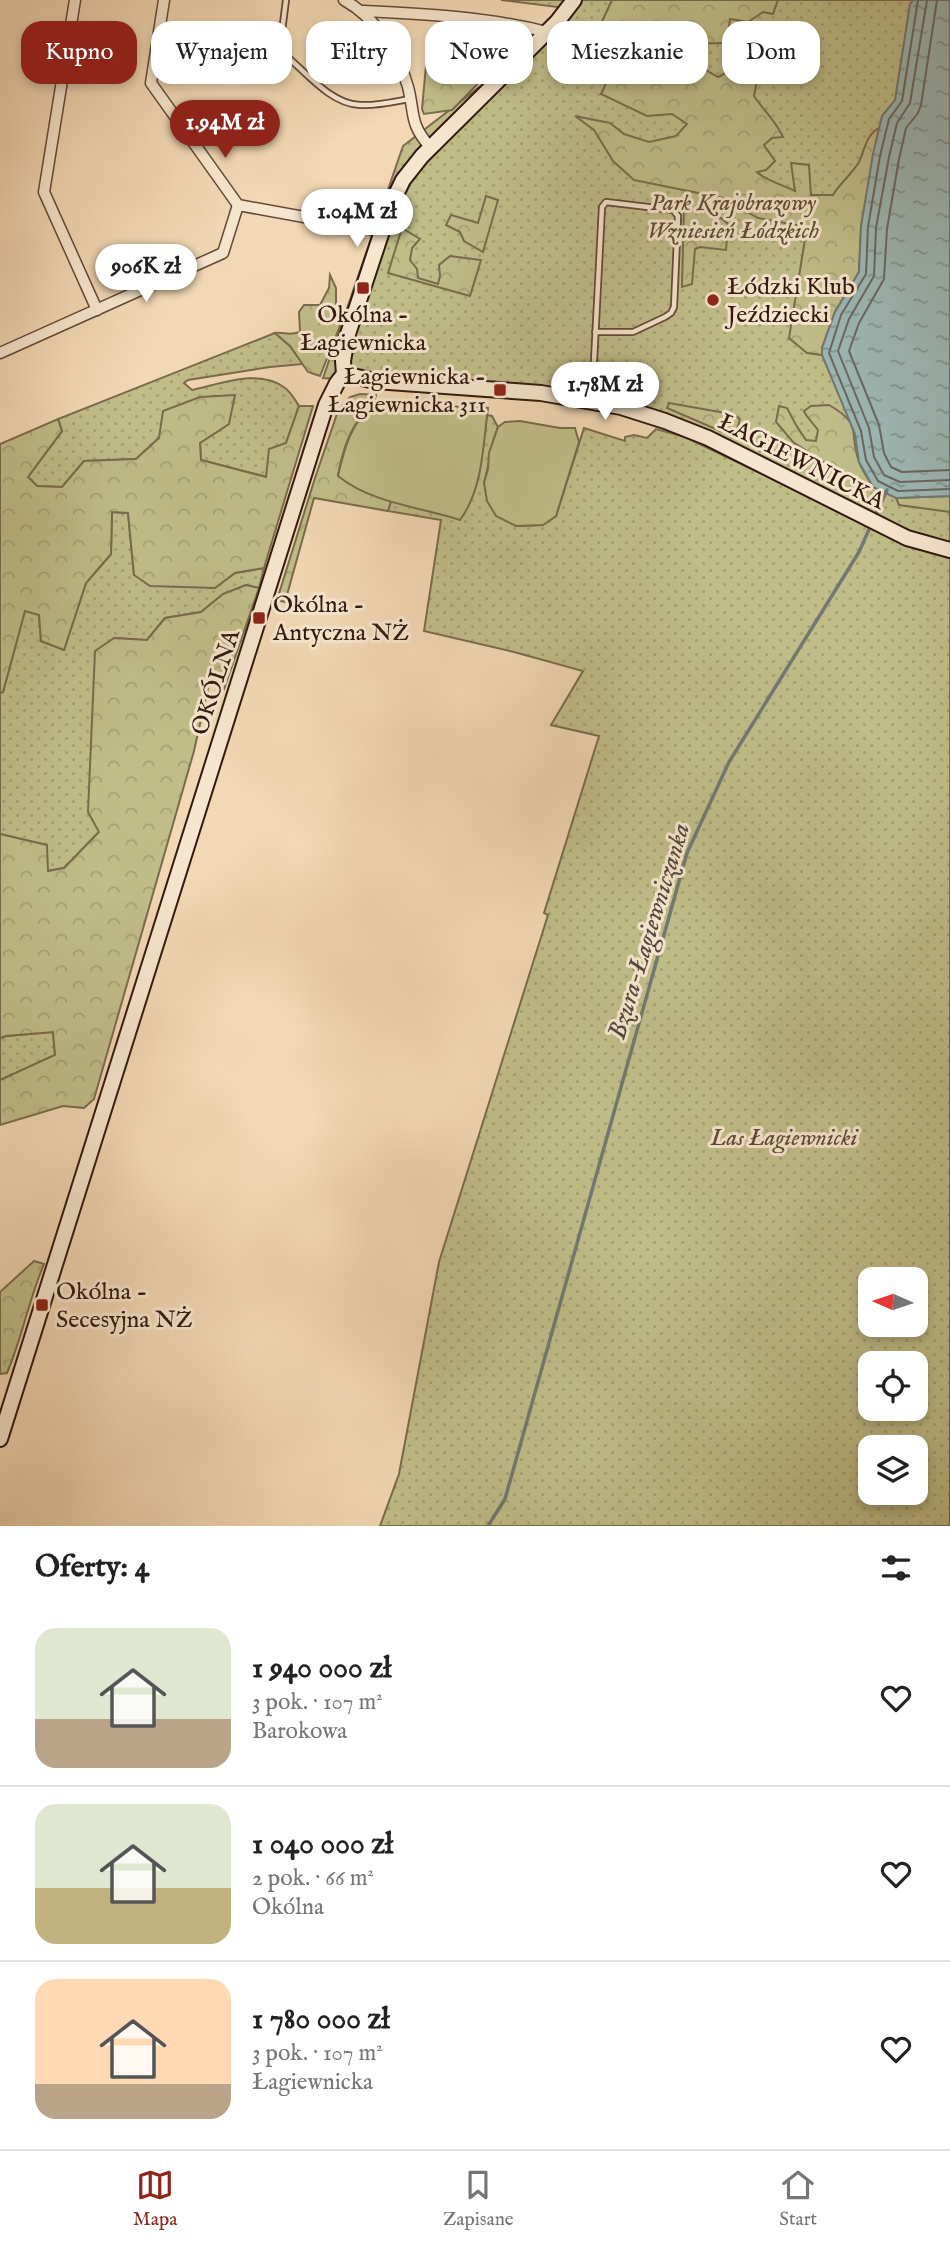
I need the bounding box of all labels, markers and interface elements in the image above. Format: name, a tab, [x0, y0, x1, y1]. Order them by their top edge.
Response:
chip: Kupno	[21, 21, 137, 84]
chip: Wynajem	[151, 21, 292, 84]
chip: Filtry	[306, 21, 411, 84]
chip: Nowe	[425, 21, 533, 84]
chip: Mieszkanie	[547, 21, 708, 84]
chip: Dom	[722, 21, 820, 84]
pin: 1.94M zł	[153, 100, 297, 160]
text: 1.94M zł	[186, 108, 264, 137]
park label: Park Krajobrazowy Wzniesień Łódzkich	[647, 188, 819, 247]
pin: 1.04M zł	[285, 190, 429, 249]
text: 1.04M zł	[317, 197, 397, 226]
pin: 906K zł	[81, 244, 211, 304]
text: 906K zł	[111, 252, 181, 281]
place label: Łódzki Klub Jeździecki	[724, 272, 855, 331]
marker: Okólna - Łagiewnicka	[355, 280, 371, 296]
marker: Łódzki Klub Jeździecki	[705, 292, 721, 308]
place label: Okólna - Łagiewnicka	[300, 300, 427, 359]
place label: Łagiewnicka - Łagiewnicka 311	[328, 362, 486, 421]
pin: 1.78M zł	[533, 362, 677, 422]
text: 1.78M zł	[567, 370, 643, 399]
marker: Łagiewnicka - Łagiewnicka 311	[492, 382, 508, 398]
street label: ŁAGIEWNICKA	[713, 407, 891, 518]
place label: Okólna - Antyczna NŻ	[272, 590, 409, 649]
marker: Okólna - Antyczna NŻ	[251, 610, 267, 626]
street label: OKÓLNA	[185, 625, 248, 739]
water label: Bzura-Łagiewniczanka	[601, 819, 699, 1044]
park label: Las Łagiewnicki	[710, 1123, 860, 1154]
north arrow	[858, 1267, 928, 1337]
map controls	[858, 1267, 928, 1505]
place label: Okólna - Secesyjna NŻ	[56, 1277, 193, 1336]
marker: Okólna - Secesyjna NŻ	[34, 1297, 50, 1313]
button: locate	[858, 1351, 928, 1421]
button: layers	[858, 1435, 928, 1505]
text: Oferty: 4	[35, 1549, 150, 1587]
icon: filters	[877, 1549, 915, 1587]
text: 1 940 000 zł	[252, 1650, 391, 1688]
icon: home	[91, 1656, 175, 1740]
icon: heart	[877, 1679, 915, 1717]
text: 3 pok. · 107 m²	[252, 1688, 383, 1717]
text: Barokowa	[252, 1717, 347, 1746]
text: 1 040 000 zł	[252, 1826, 393, 1864]
icon: home	[91, 1832, 175, 1916]
icon: heart	[877, 1855, 915, 1893]
text: 2 pok. · 66 m²	[252, 1864, 374, 1893]
text: Okólna	[252, 1893, 324, 1922]
text: 1 780 000 zł	[252, 2001, 390, 2039]
icon: home	[91, 2007, 175, 2091]
icon: heart	[877, 2030, 915, 2068]
text: 3 pok. · 107 m²	[252, 2039, 383, 2068]
text: Łagiewnicka	[252, 2068, 373, 2097]
tab: Mapa	[133, 2166, 177, 2232]
tab: Zapisane	[443, 2166, 514, 2232]
tab: Start	[779, 2166, 817, 2232]

